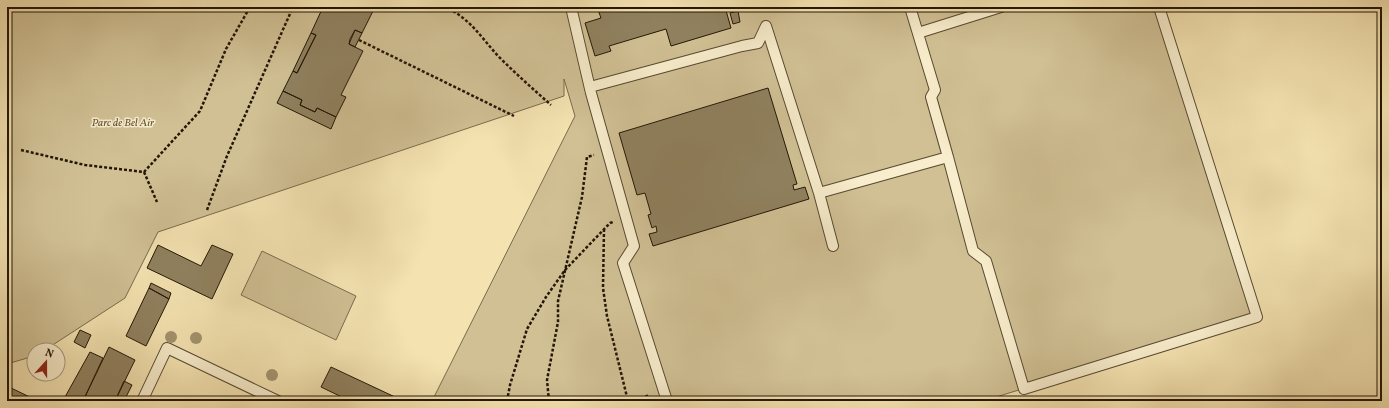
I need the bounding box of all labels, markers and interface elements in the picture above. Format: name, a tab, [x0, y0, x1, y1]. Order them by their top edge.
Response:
park label: Parc de Bel Air	[92, 116, 155, 131]
north arrow	[26, 342, 66, 382]
text: N	[43, 346, 55, 362]

